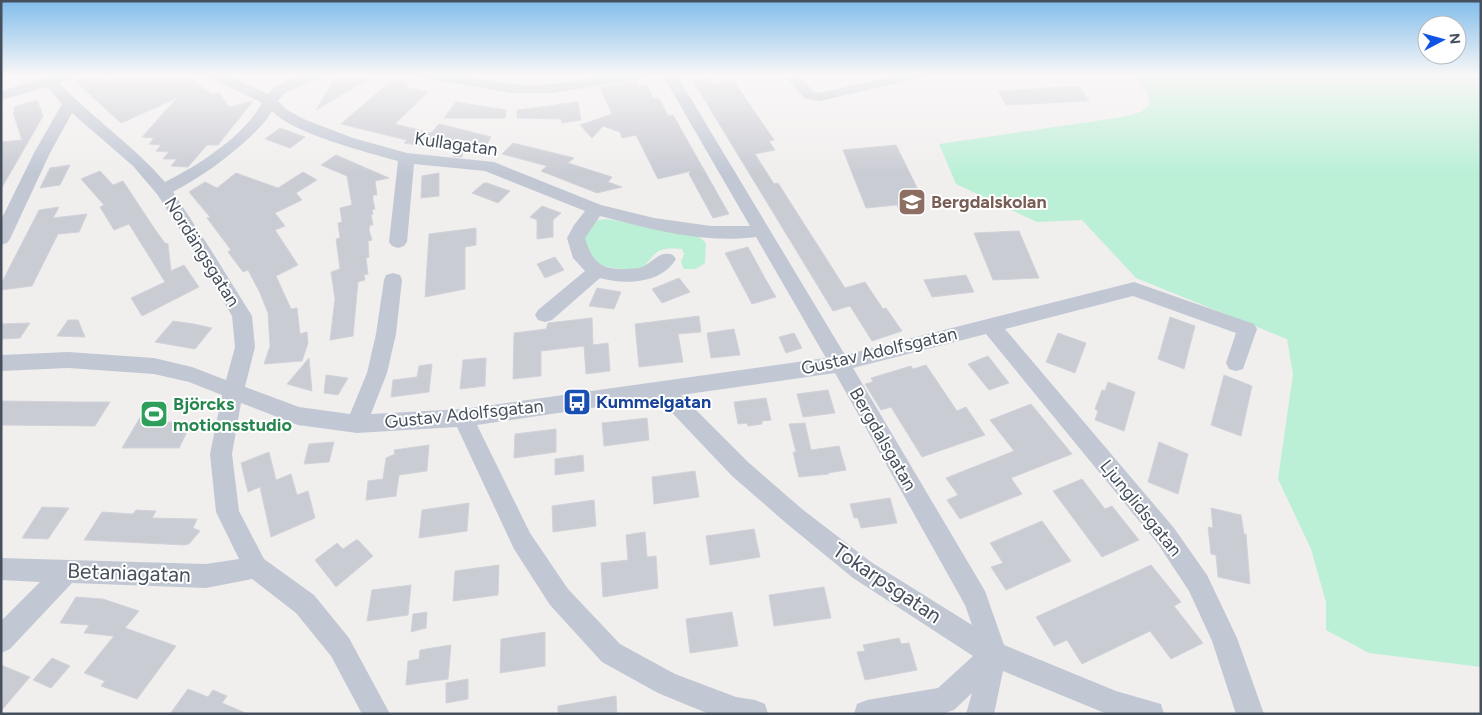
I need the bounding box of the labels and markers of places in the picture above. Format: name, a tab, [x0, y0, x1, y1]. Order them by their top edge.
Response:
school or university icon: Bergdalskolan	[897, 187, 927, 217]
place label: Bergdalskolan	[931, 191, 1047, 213]
bus stop icon: Kummelgatan	[562, 387, 592, 417]
place label: Kummelgatan	[596, 391, 711, 413]
place label: Björcks motionsstudio	[173, 393, 292, 436]
sports icon: Björcks motionsstudio	[139, 399, 169, 429]

